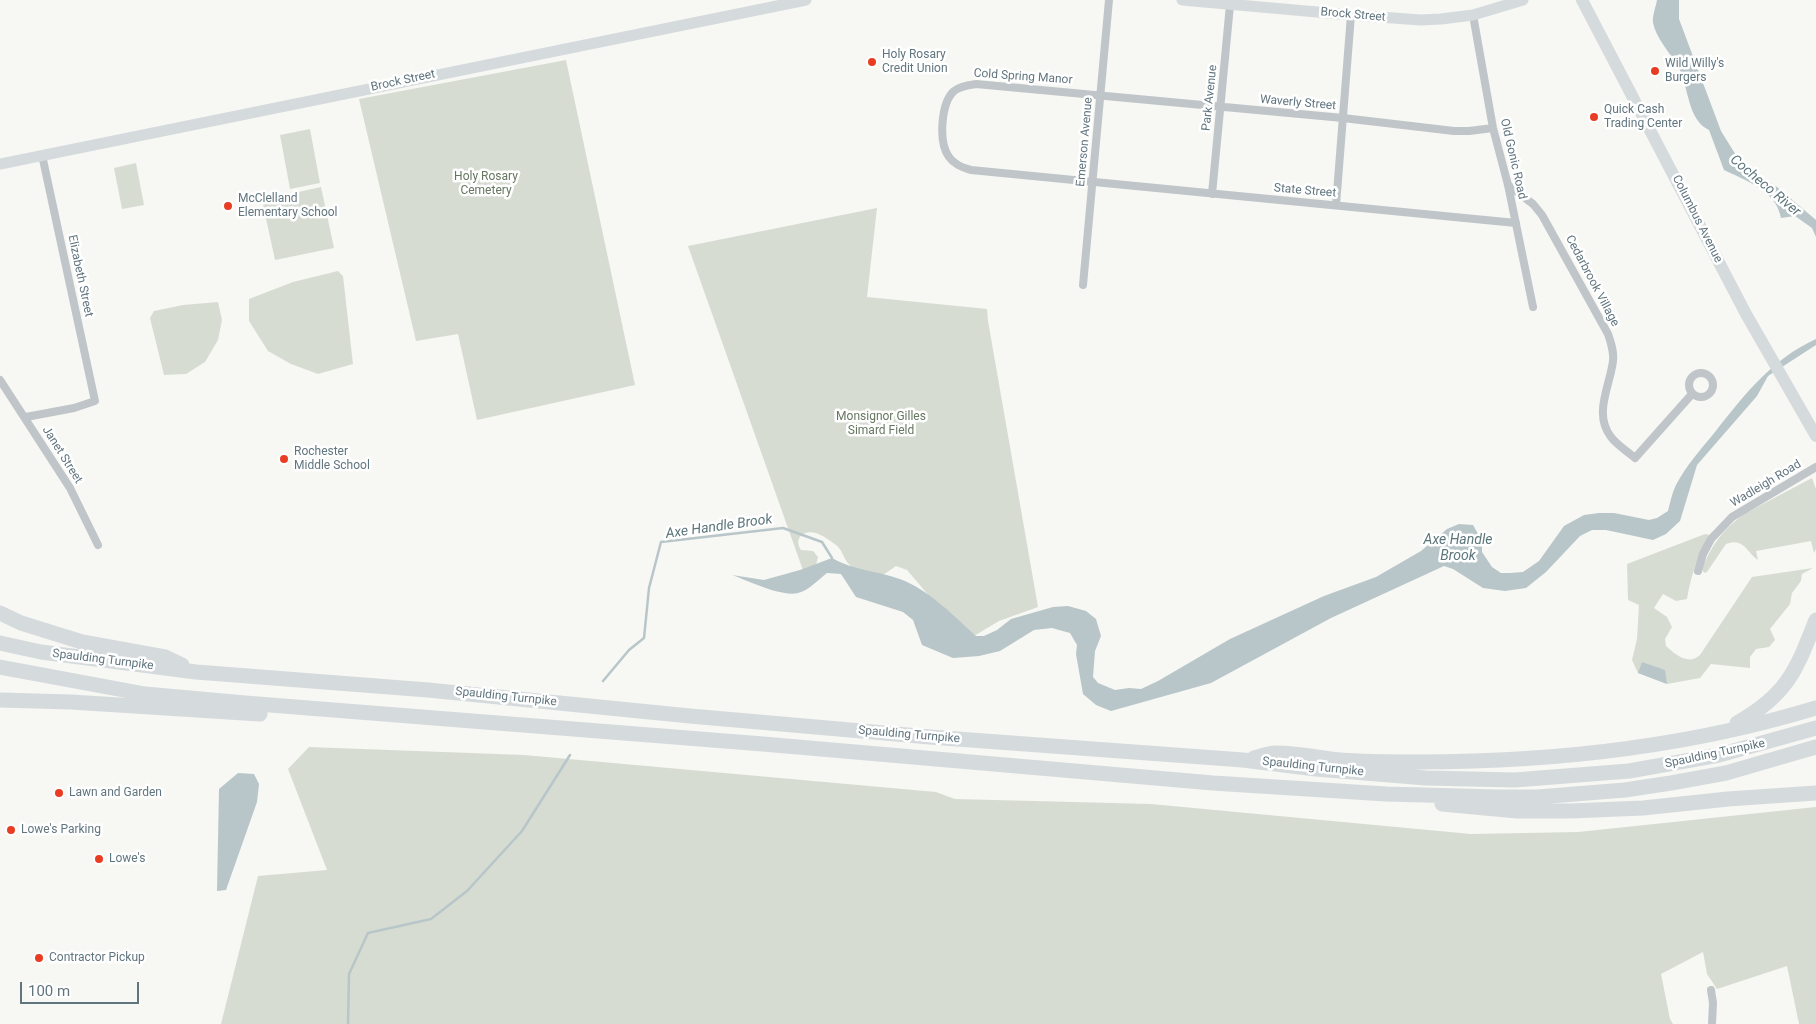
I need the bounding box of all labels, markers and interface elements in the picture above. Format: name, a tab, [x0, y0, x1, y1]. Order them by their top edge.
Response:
street label: Brock Street	[1320, 5, 1386, 25]
place label: Holy Rosary Credit Union	[882, 48, 948, 76]
marker: Holy Rosary Credit Union	[866, 56, 878, 68]
place label: Wild Willy's Burgers	[1665, 57, 1724, 85]
street label: Park Avenue	[1199, 64, 1221, 132]
marker: Wild Willy's Burgers	[1649, 65, 1661, 77]
street label: Cold Spring Manor	[973, 66, 1073, 88]
street label: Brock Street	[370, 67, 436, 95]
street label: Waverly Street	[1259, 93, 1337, 113]
street label: Emerson Avenue	[1074, 97, 1096, 187]
place label: Quick Cash Trading Center	[1604, 103, 1682, 131]
marker: Quick Cash Trading Center	[1588, 111, 1600, 123]
street label: Old Gonic Road	[1497, 117, 1529, 201]
water label: Cocheco River	[1726, 152, 1804, 220]
park label: Holy Rosary Cemetery	[454, 170, 518, 198]
street label: Columbus Avenue	[1669, 173, 1725, 265]
street label: State Street	[1273, 181, 1337, 201]
place label: McClelland Elementary School	[238, 192, 338, 220]
marker: McClelland Elementary School	[222, 200, 234, 212]
street label: Cedarbrook Village	[1562, 233, 1622, 329]
street label: Elizabeth Street	[64, 234, 96, 318]
park label: Monsignor Gilles Simard Field	[836, 410, 926, 438]
street label: Janet Street	[39, 424, 85, 486]
place label: Rochester Middle School	[294, 445, 370, 473]
marker: Rochester Middle School	[278, 453, 290, 465]
street label: Wadleigh Road	[1728, 457, 1804, 511]
water label: Axe Handle Brook	[665, 511, 773, 543]
water label: Axe Handle Brook	[1424, 532, 1492, 564]
street label: Spaulding Turnpike	[52, 647, 154, 673]
street label: Spaulding Turnpike	[455, 685, 557, 709]
street label: Spaulding Turnpike	[858, 723, 960, 747]
street label: Spaulding Turnpike	[1664, 736, 1766, 772]
street label: Spaulding Turnpike	[1262, 755, 1364, 779]
place label: Lawn and Garden	[69, 786, 162, 800]
marker: Lawn and Garden	[53, 787, 65, 799]
place label: Lowe's Parking	[21, 823, 101, 837]
marker: Lowe's Parking	[5, 824, 17, 836]
place label: Lowe's	[109, 852, 145, 866]
marker: Lowe's	[93, 853, 105, 865]
place label: Contractor Pickup	[49, 951, 145, 965]
marker: Contractor Pickup	[33, 952, 45, 964]
scale bar	[22, 972, 141, 1004]
text: 100 m	[28, 982, 70, 1000]

